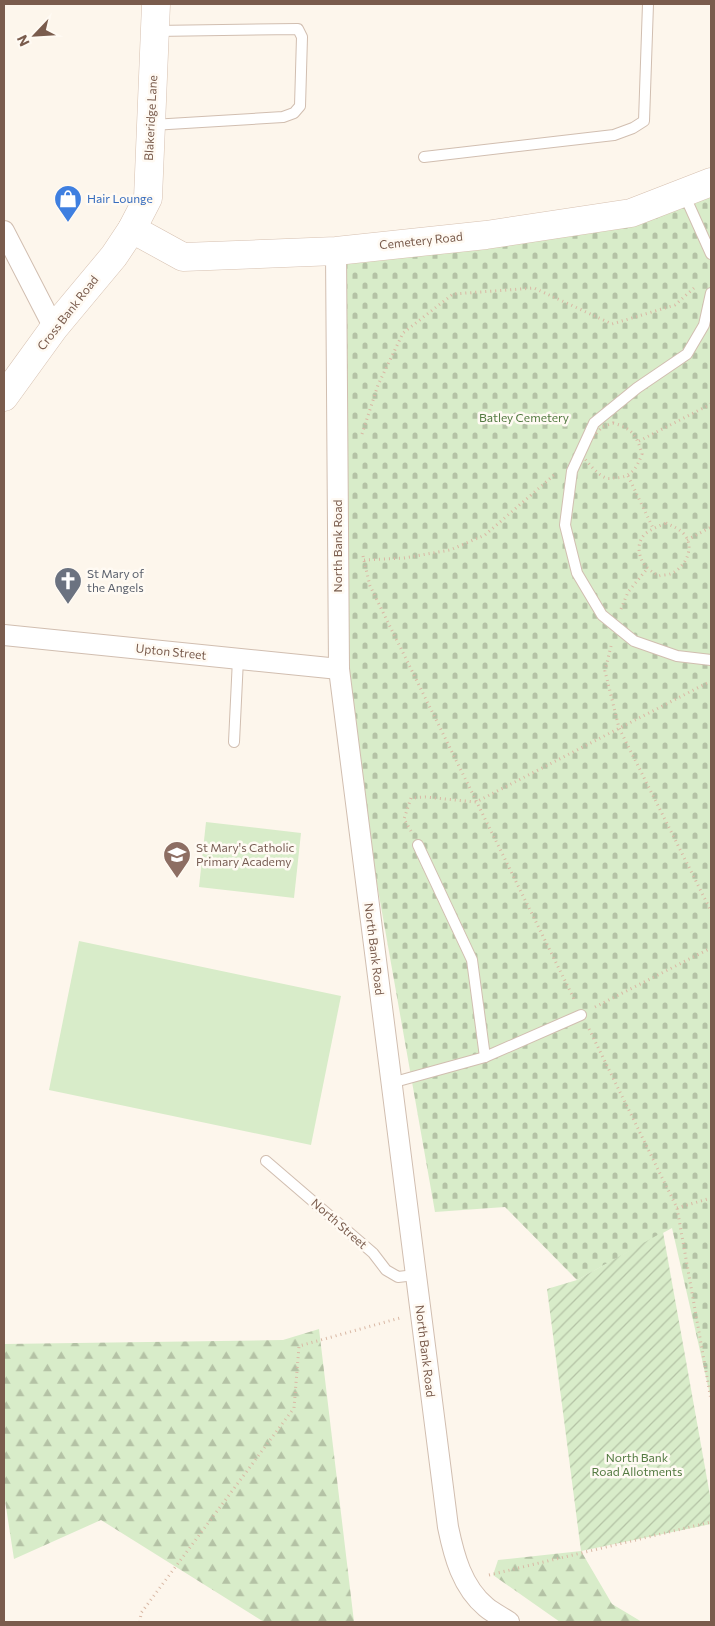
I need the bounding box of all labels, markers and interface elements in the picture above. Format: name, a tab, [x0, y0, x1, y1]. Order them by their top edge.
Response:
north arrow	[10, 10, 60, 60]
text: N	[13, 32, 33, 49]
street label: Blakeridge Lane	[141, 75, 159, 161]
shop icon: Hair Lounge	[53, 184, 83, 223]
place label: Hair Lounge	[87, 191, 153, 205]
street label: Cemetery Road	[379, 229, 463, 251]
street label: Cross Bank Road	[34, 272, 101, 352]
park label: Batley Cemetery	[479, 410, 569, 424]
street label: North Bank Road	[330, 500, 344, 592]
church icon: St Mary of the Angels	[53, 566, 83, 605]
place label: St Mary of the Angels	[87, 566, 144, 594]
street label: Upton Street	[135, 640, 207, 662]
school or university icon: St Mary's Catholic Primary Academy	[162, 840, 192, 879]
place label: St Mary's Catholic Primary Academy	[196, 840, 295, 868]
street label: North Bank Road	[362, 902, 388, 996]
street label: North Street	[309, 1195, 370, 1251]
street label: North Bank Road	[413, 1304, 439, 1398]
park label: North Bank Road Allotments	[592, 1450, 682, 1478]

